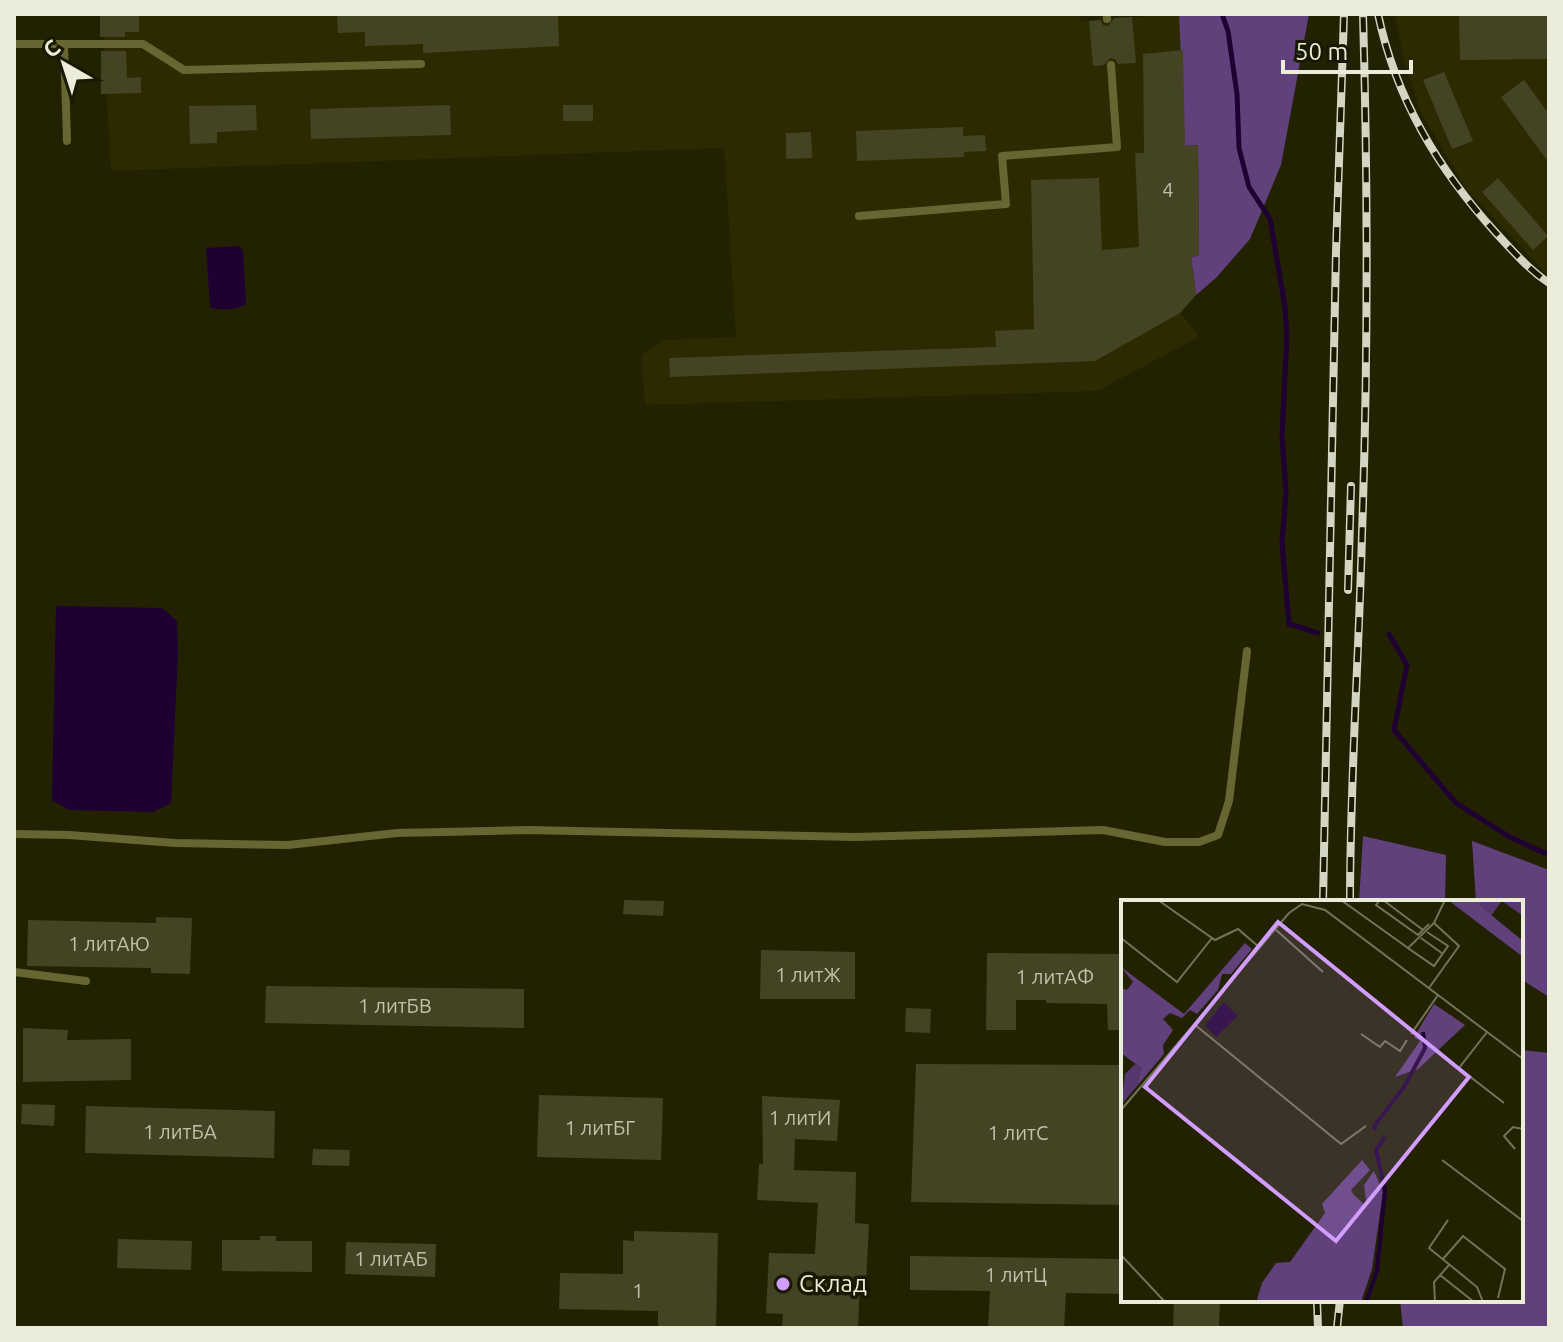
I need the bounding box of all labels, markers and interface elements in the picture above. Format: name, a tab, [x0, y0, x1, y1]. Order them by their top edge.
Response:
north arrow	[24, 24, 104, 104]
scale bar	[1283, 24, 1411, 74]
text: С	[38, 34, 64, 62]
text: 50 m	[1295, 38, 1348, 65]
house number: 4	[1162, 178, 1174, 201]
inset map	[1121, 900, 1523, 1302]
house number: 1 литАЮ	[68, 932, 150, 955]
house number: 1 литЖ	[775, 963, 841, 986]
house number: 1 литАФ	[1016, 965, 1094, 988]
house number: 1 литБВ	[358, 994, 432, 1017]
house number: 1 литИ	[769, 1106, 831, 1129]
house number: 1 литБГ	[565, 1116, 635, 1139]
house number: 1 литБА	[143, 1120, 217, 1143]
house number: 1 литС	[988, 1121, 1048, 1144]
house number: 1 литАБ	[354, 1247, 428, 1270]
house number: 1 литЦ	[985, 1263, 1047, 1286]
place label: Склад	[799, 1270, 867, 1297]
marker: Склад	[774, 1275, 792, 1293]
house number: 1	[632, 1279, 644, 1302]

